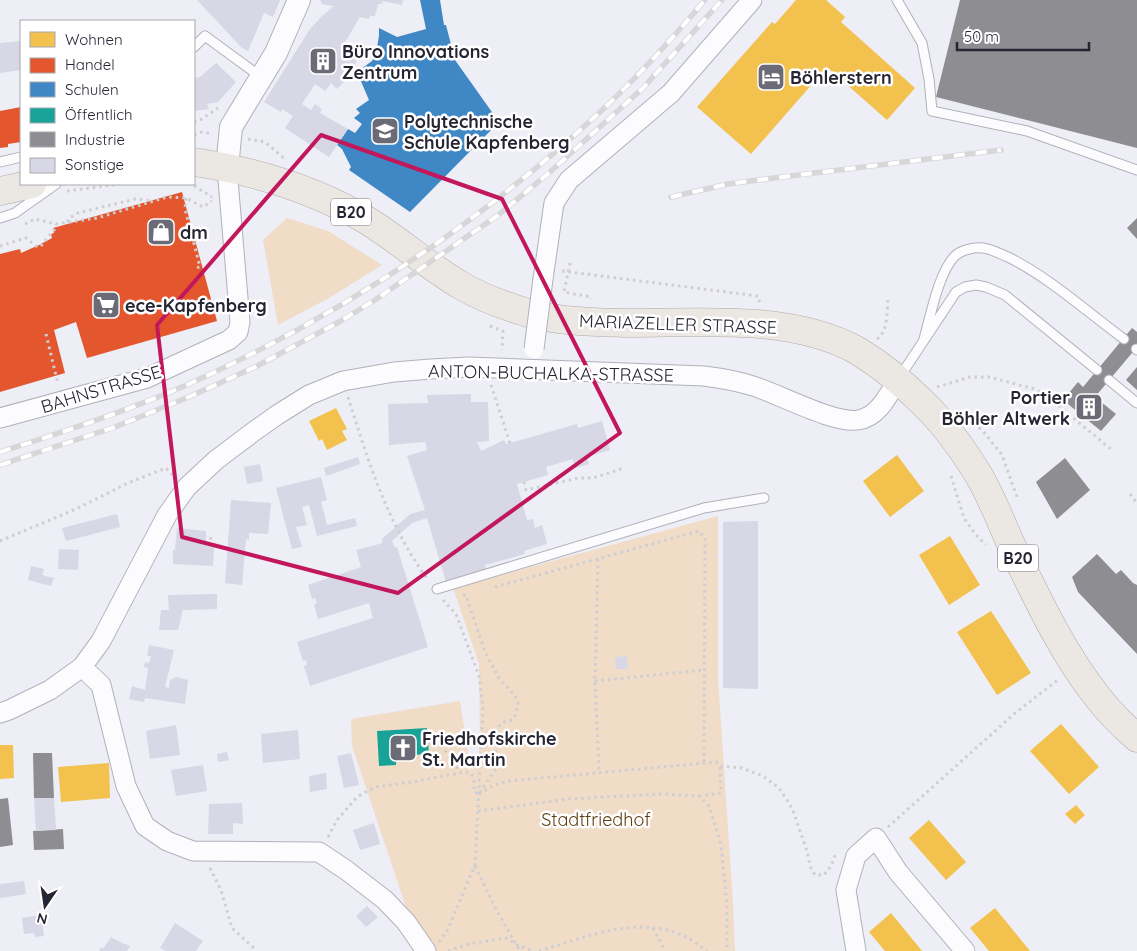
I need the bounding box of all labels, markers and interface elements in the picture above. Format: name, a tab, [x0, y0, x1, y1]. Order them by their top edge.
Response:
legend	[20, 20, 195, 185]
scale bar	[957, 20, 1090, 52]
text: 50 m	[964, 27, 999, 46]
text: Wohnen	[65, 30, 123, 49]
place label: Büro Innovations Zentrum	[342, 40, 490, 84]
building icon: Büro Innovations Zentrum	[308, 46, 338, 76]
text: Handel	[65, 55, 115, 74]
hotel icon: Böhlerstern	[756, 62, 786, 92]
place label: Böhlerstern	[790, 66, 892, 89]
text: Schulen	[65, 80, 119, 99]
text: Öffentlich	[65, 105, 132, 124]
place label: Polytechnische Schule Kapfenberg	[404, 110, 570, 154]
school or university icon: Polytechnische Schule Kapfenberg	[370, 116, 400, 146]
text: Industrie	[65, 130, 125, 149]
text: Sonstige	[65, 155, 124, 174]
road number: B20	[331, 198, 371, 226]
shop icon: dm	[146, 217, 176, 247]
place label: dm	[180, 221, 208, 244]
supermarket icon: ece-Kapfenberg	[91, 290, 121, 320]
place label: ece-Kapfenberg	[125, 294, 267, 317]
street label: MARIAZELLER STRASSE	[579, 309, 777, 339]
street label: ANTON-BUCHALKA-STRASSE	[428, 359, 674, 387]
street label: BAHNSTRASSE	[38, 360, 164, 418]
place label: Portier Böhler Altwerk	[941, 386, 1070, 430]
building icon: Portier Böhler Altwerk	[1074, 392, 1104, 422]
road number: B20	[998, 544, 1038, 572]
place label: Friedhofskirche St. Martin	[422, 727, 557, 771]
church icon: Friedhofskirche St. Martin	[388, 733, 418, 763]
park label: Stadtfriedhof	[541, 808, 651, 831]
north arrow	[20, 881, 70, 931]
text: N	[35, 909, 49, 929]

